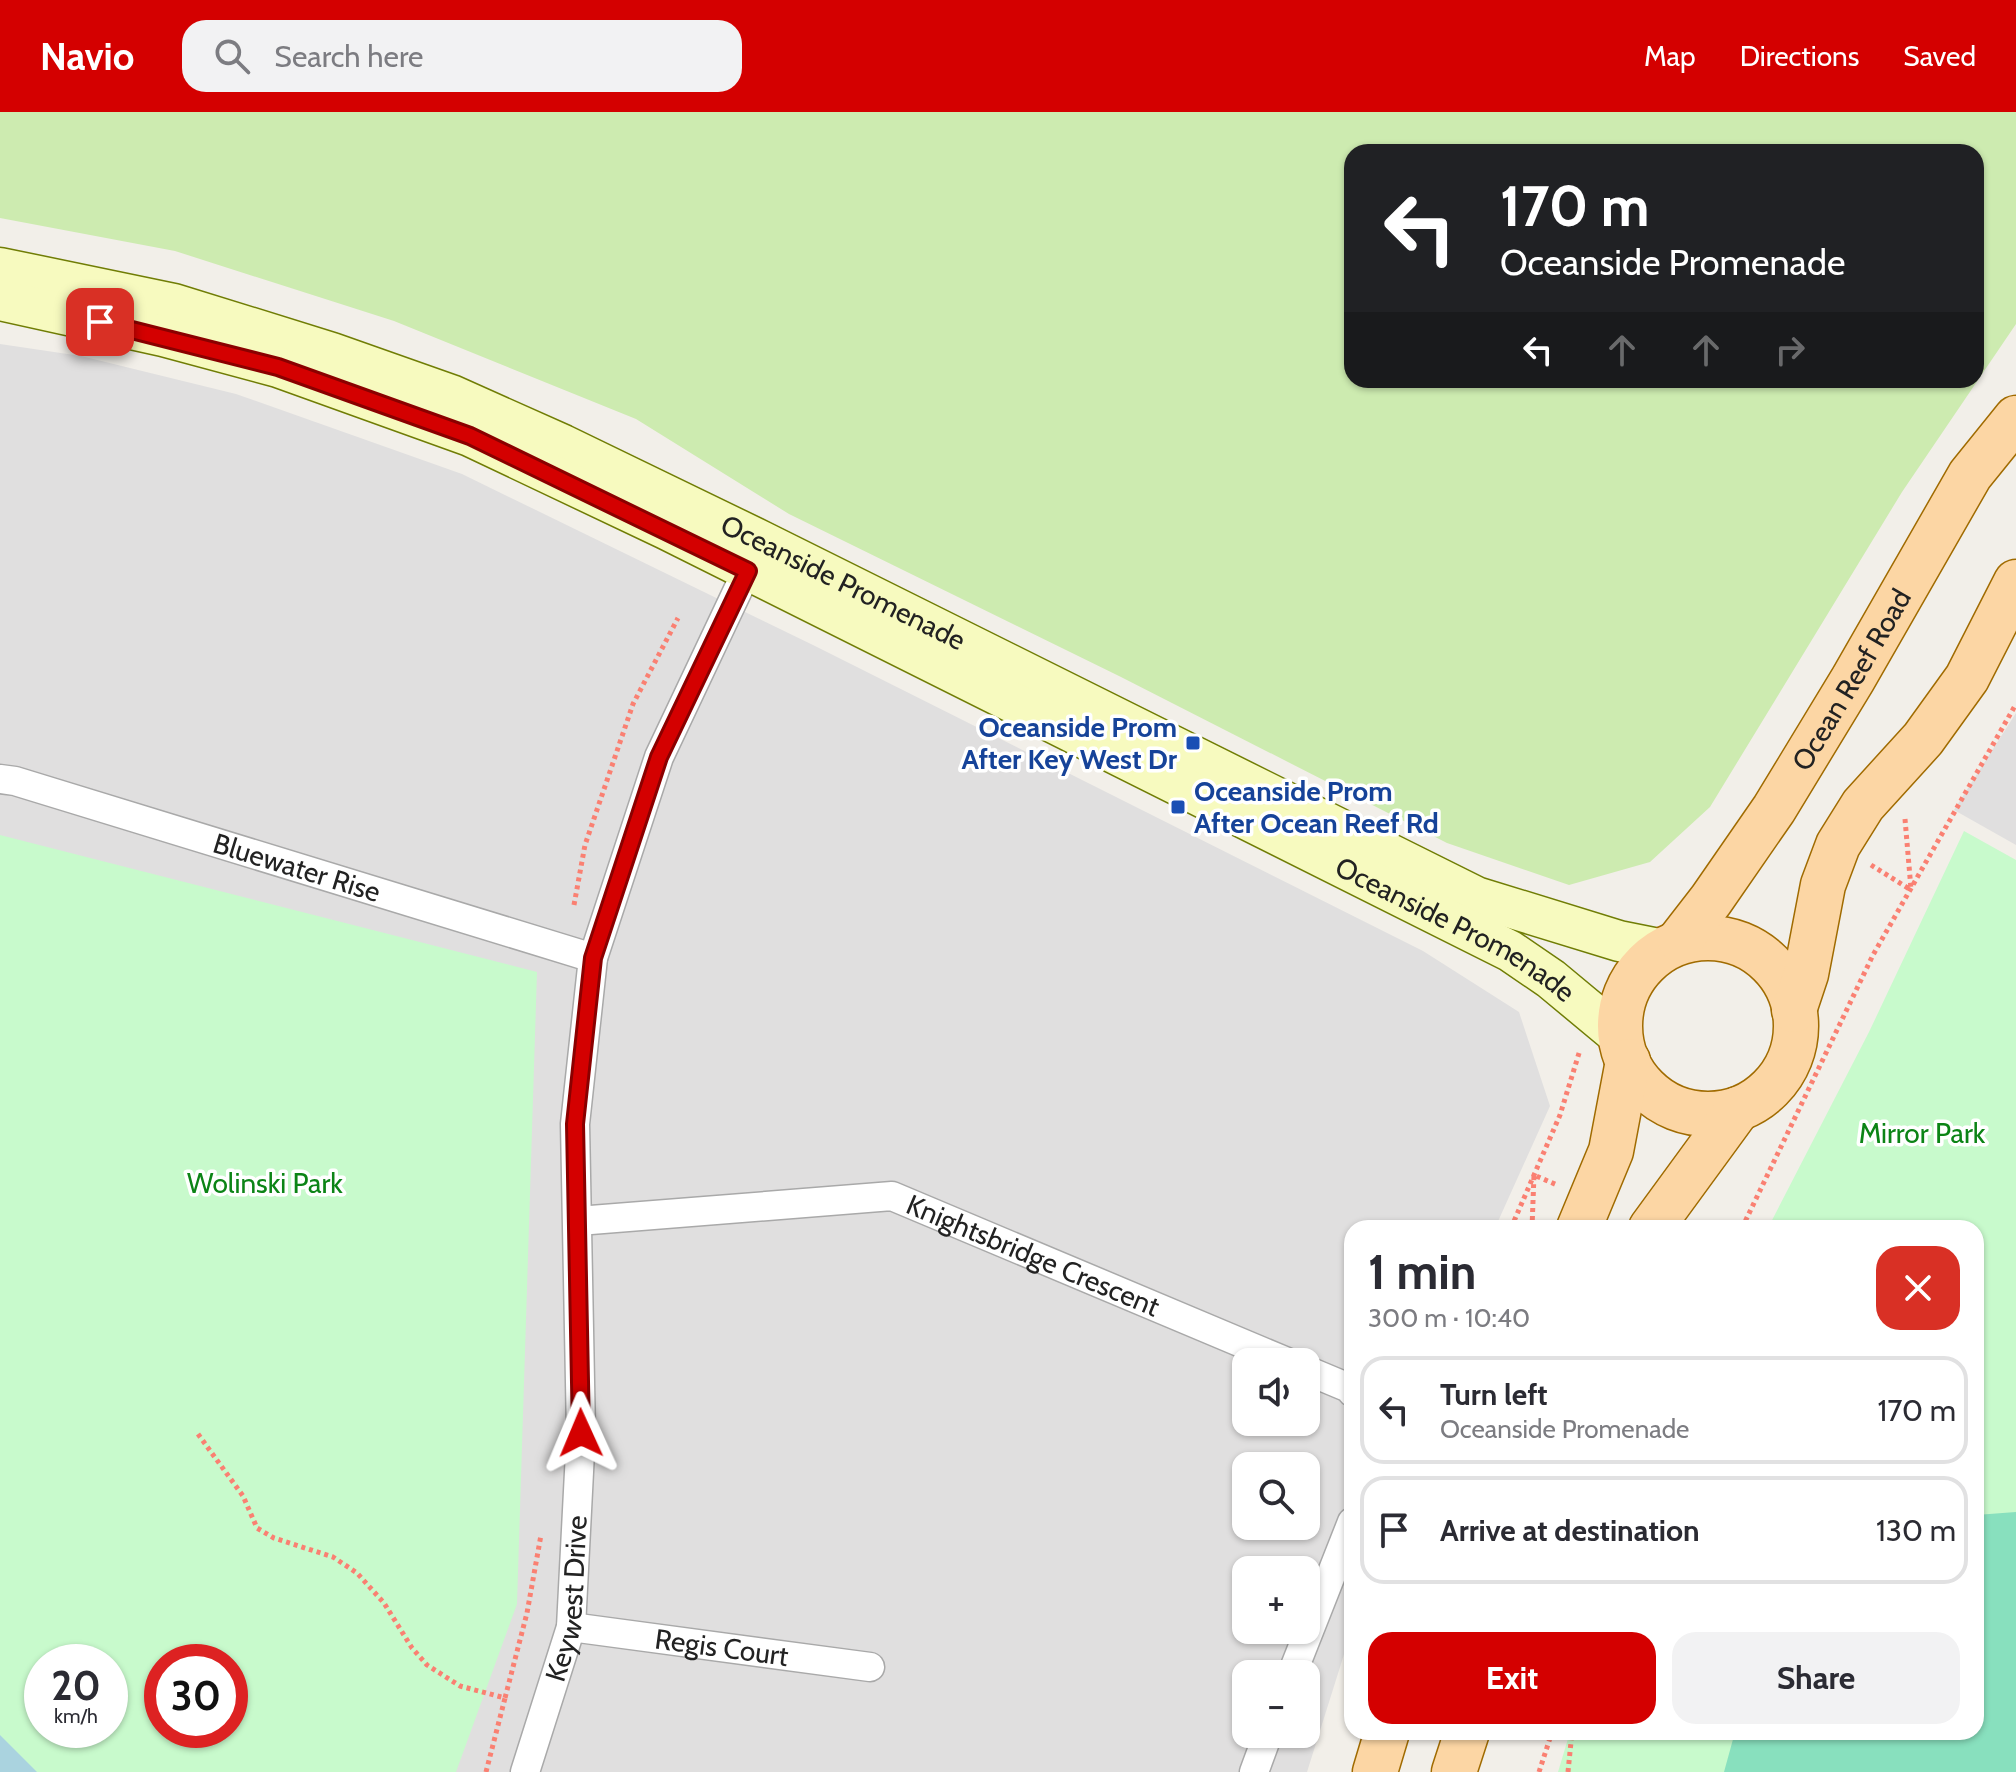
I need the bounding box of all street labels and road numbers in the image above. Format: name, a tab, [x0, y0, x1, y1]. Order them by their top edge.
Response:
street label: Oceanside Promenade	[715, 507, 971, 657]
street label: Ocean Reef Road	[1784, 583, 1918, 777]
street label: Bluewater Rise	[209, 826, 385, 909]
street label: Oceanside Promenade	[1330, 849, 1582, 1009]
street label: Knightsbridge Crescent	[901, 1187, 1165, 1323]
street label: Keywest Drive	[538, 1514, 594, 1686]
street label: Regis Court	[653, 1621, 790, 1673]

